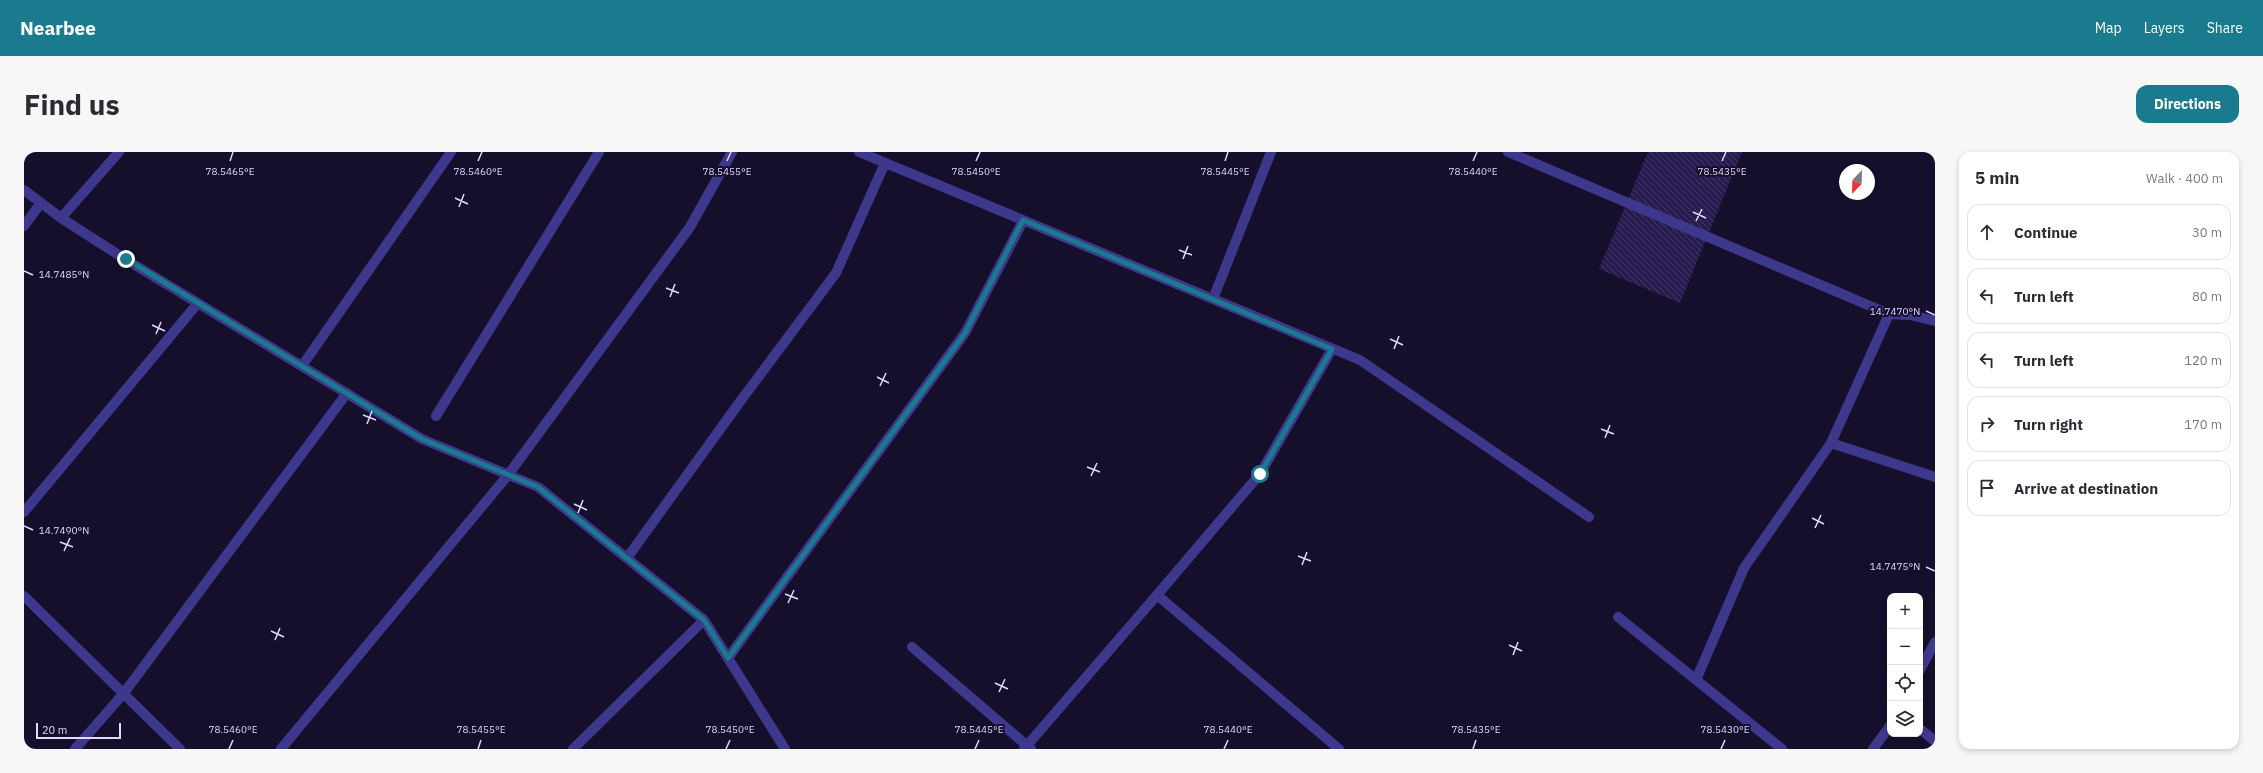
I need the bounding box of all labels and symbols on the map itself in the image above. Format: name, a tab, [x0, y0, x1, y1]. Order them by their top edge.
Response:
north arrow	[1839, 164, 1875, 200]
text: 78.5465°E	[205, 165, 255, 178]
text: 78.5460°E	[453, 165, 503, 178]
text: 78.5455°E	[702, 165, 752, 178]
text: 78.5450°E	[951, 165, 1001, 178]
text: 78.5445°E	[1200, 165, 1250, 178]
text: 78.5440°E	[1448, 165, 1498, 178]
text: 78.5435°E	[1697, 165, 1747, 178]
route end	[117, 250, 135, 268]
text: 14.7485°N	[39, 268, 89, 281]
text: 14.7470°N	[1870, 305, 1920, 318]
route start	[1251, 465, 1269, 483]
text: 14.7490°N	[39, 524, 89, 537]
text: 14.7475°N	[1870, 560, 1920, 573]
scale bar	[36, 721, 121, 740]
text: 78.5460°E	[208, 723, 258, 736]
text: 78.5455°E	[456, 723, 506, 736]
text: 78.5450°E	[705, 723, 755, 736]
text: 78.5445°E	[954, 723, 1004, 736]
text: 78.5440°E	[1203, 723, 1253, 736]
text: 78.5435°E	[1451, 723, 1501, 736]
text: 78.5430°E	[1700, 723, 1750, 736]

